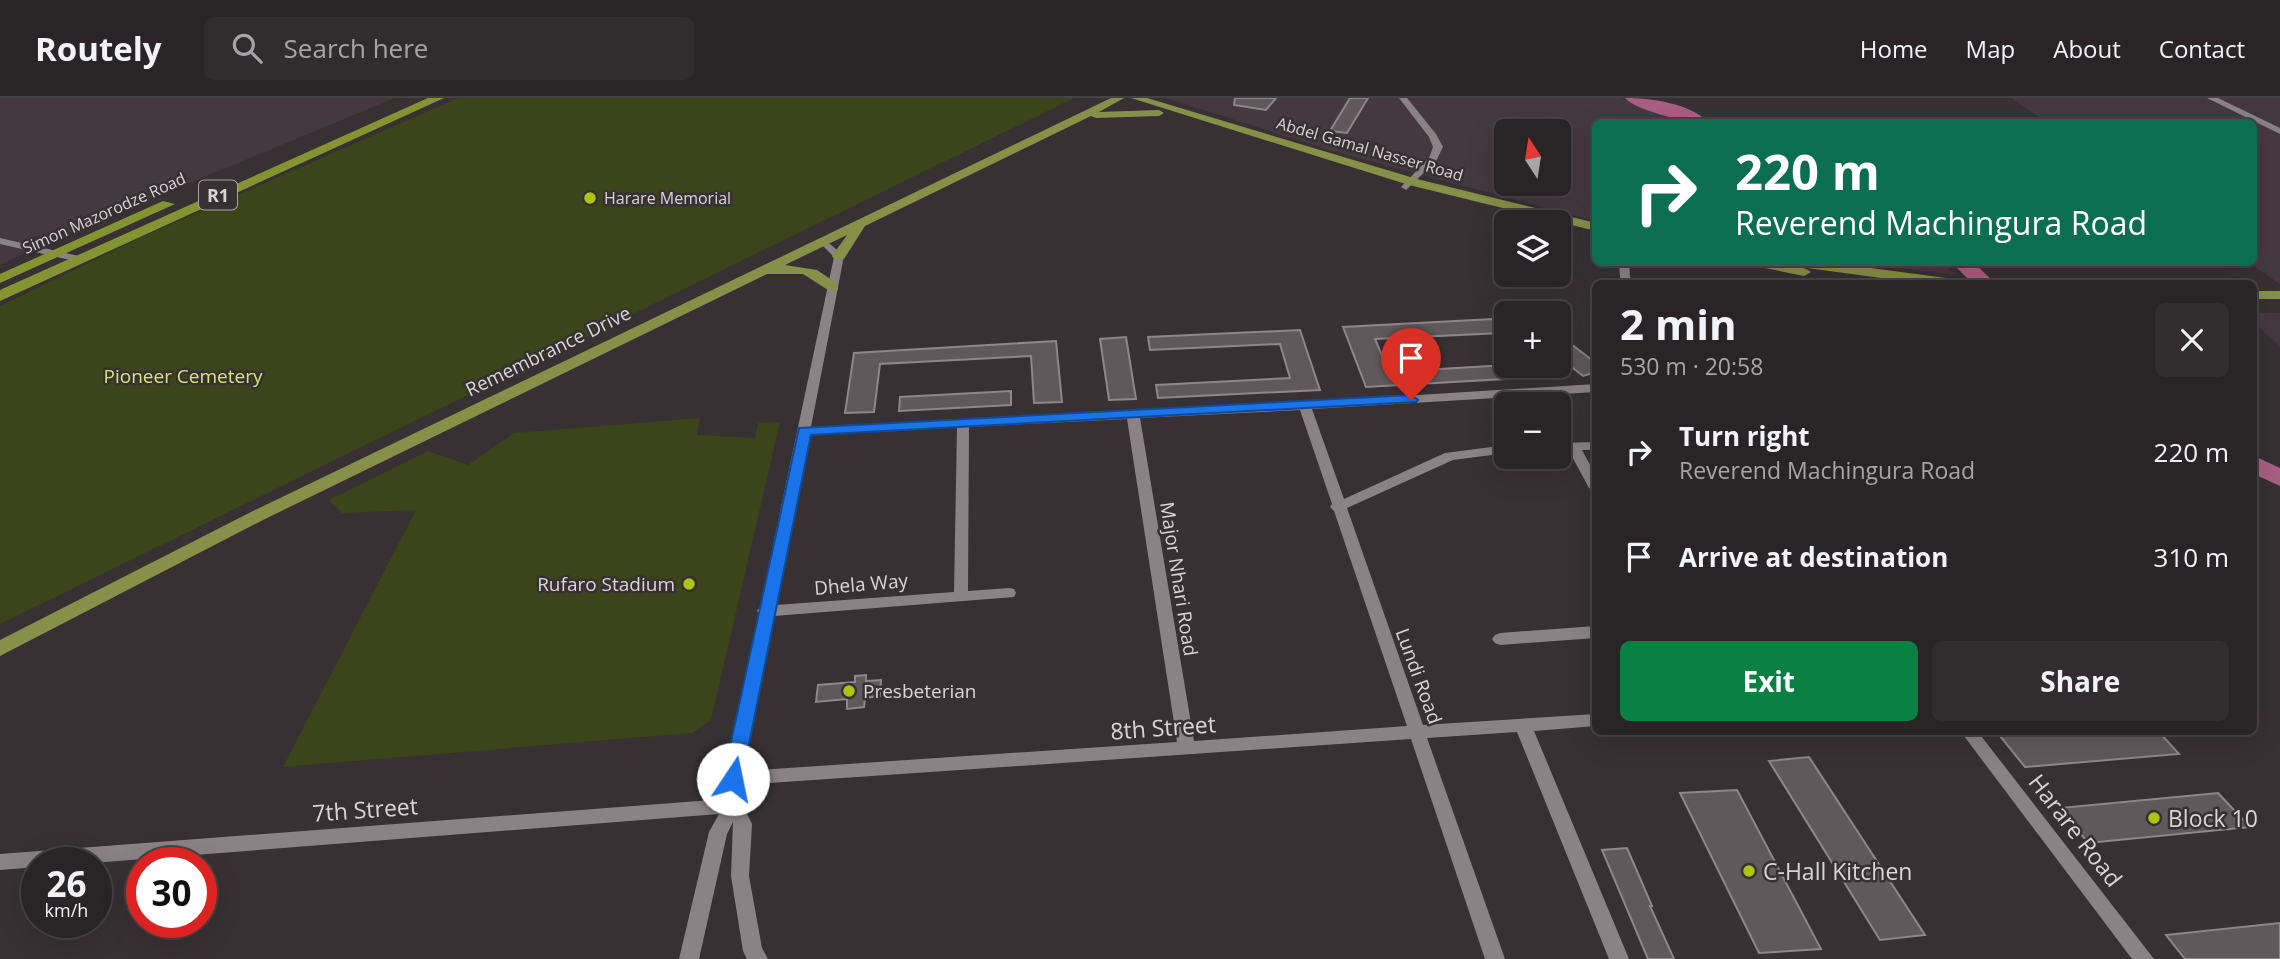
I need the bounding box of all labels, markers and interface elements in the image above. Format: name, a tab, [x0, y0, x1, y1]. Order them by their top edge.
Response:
search box	[204, 17, 694, 80]
text: Routely	[35, 26, 162, 71]
icon: search	[228, 29, 266, 67]
text: Search here	[284, 30, 428, 66]
text: Home	[1860, 32, 1928, 65]
text: Map	[1966, 32, 2015, 65]
text: About	[2053, 32, 2121, 65]
text: Contact	[2159, 32, 2245, 65]
street label: Abdel Gamal Nasser Road	[1274, 112, 1466, 186]
north arrow	[1494, 119, 1572, 196]
map controls	[1494, 119, 1571, 469]
text: 220 m	[1735, 138, 1880, 204]
icon: right	[1620, 147, 1711, 238]
street label: Simon Mazorodze Road	[19, 167, 189, 259]
road number: R1	[199, 180, 237, 210]
place label: Harare Memorial	[604, 187, 731, 209]
marker: Harare Memorial	[582, 190, 598, 206]
text: Reverend Machingura Road	[1735, 201, 2147, 244]
button: layers	[1494, 210, 1571, 287]
text: 2 min	[1620, 295, 1737, 352]
street label: Remembrance Drive	[461, 300, 635, 402]
button: +	[1494, 301, 1571, 378]
button: close	[2155, 303, 2229, 377]
pin	[1381, 328, 1441, 400]
icon: arrive	[1392, 339, 1430, 377]
text: 530 m · 20:58	[1620, 350, 1763, 382]
park label: Pioneer Cemetery	[104, 363, 263, 389]
button: −	[1494, 392, 1571, 469]
text: Turn right	[1679, 418, 1810, 454]
icon: right	[1620, 433, 1658, 471]
text: 220 m	[2154, 434, 2229, 470]
text: Reverend Machingura Road	[1679, 454, 1975, 486]
street label: Major Nhari Road	[1154, 500, 1204, 658]
icon: arrive	[1620, 538, 1658, 576]
text: Arrive at destination	[1679, 539, 1948, 575]
text: 310 m	[2154, 539, 2229, 575]
street label: Dhela Way	[813, 567, 909, 601]
place label: Rufaro Stadium	[537, 571, 675, 597]
marker: Rufaro Stadium	[681, 576, 697, 592]
street label: Lundi Road	[1390, 625, 1448, 727]
button: Exit	[1620, 641, 1918, 721]
button: Share	[1932, 641, 2229, 721]
place label: Presbeterian	[863, 678, 976, 704]
marker: Presbeterian	[841, 683, 857, 699]
street label: 8th Street	[1109, 707, 1217, 747]
position arrow	[696, 742, 770, 816]
street label: Harare Road	[2022, 767, 2130, 893]
street label: 7th Street	[311, 789, 419, 829]
place label: Block 10	[2168, 802, 2258, 834]
marker: Block 10	[2146, 810, 2162, 826]
speed limit sign: 30	[126, 847, 217, 938]
place label: C-Hall Kitchen	[1763, 855, 1912, 887]
text: 26	[46, 860, 87, 907]
marker: C-Hall Kitchen	[1741, 863, 1757, 879]
text: km/h	[45, 898, 88, 922]

